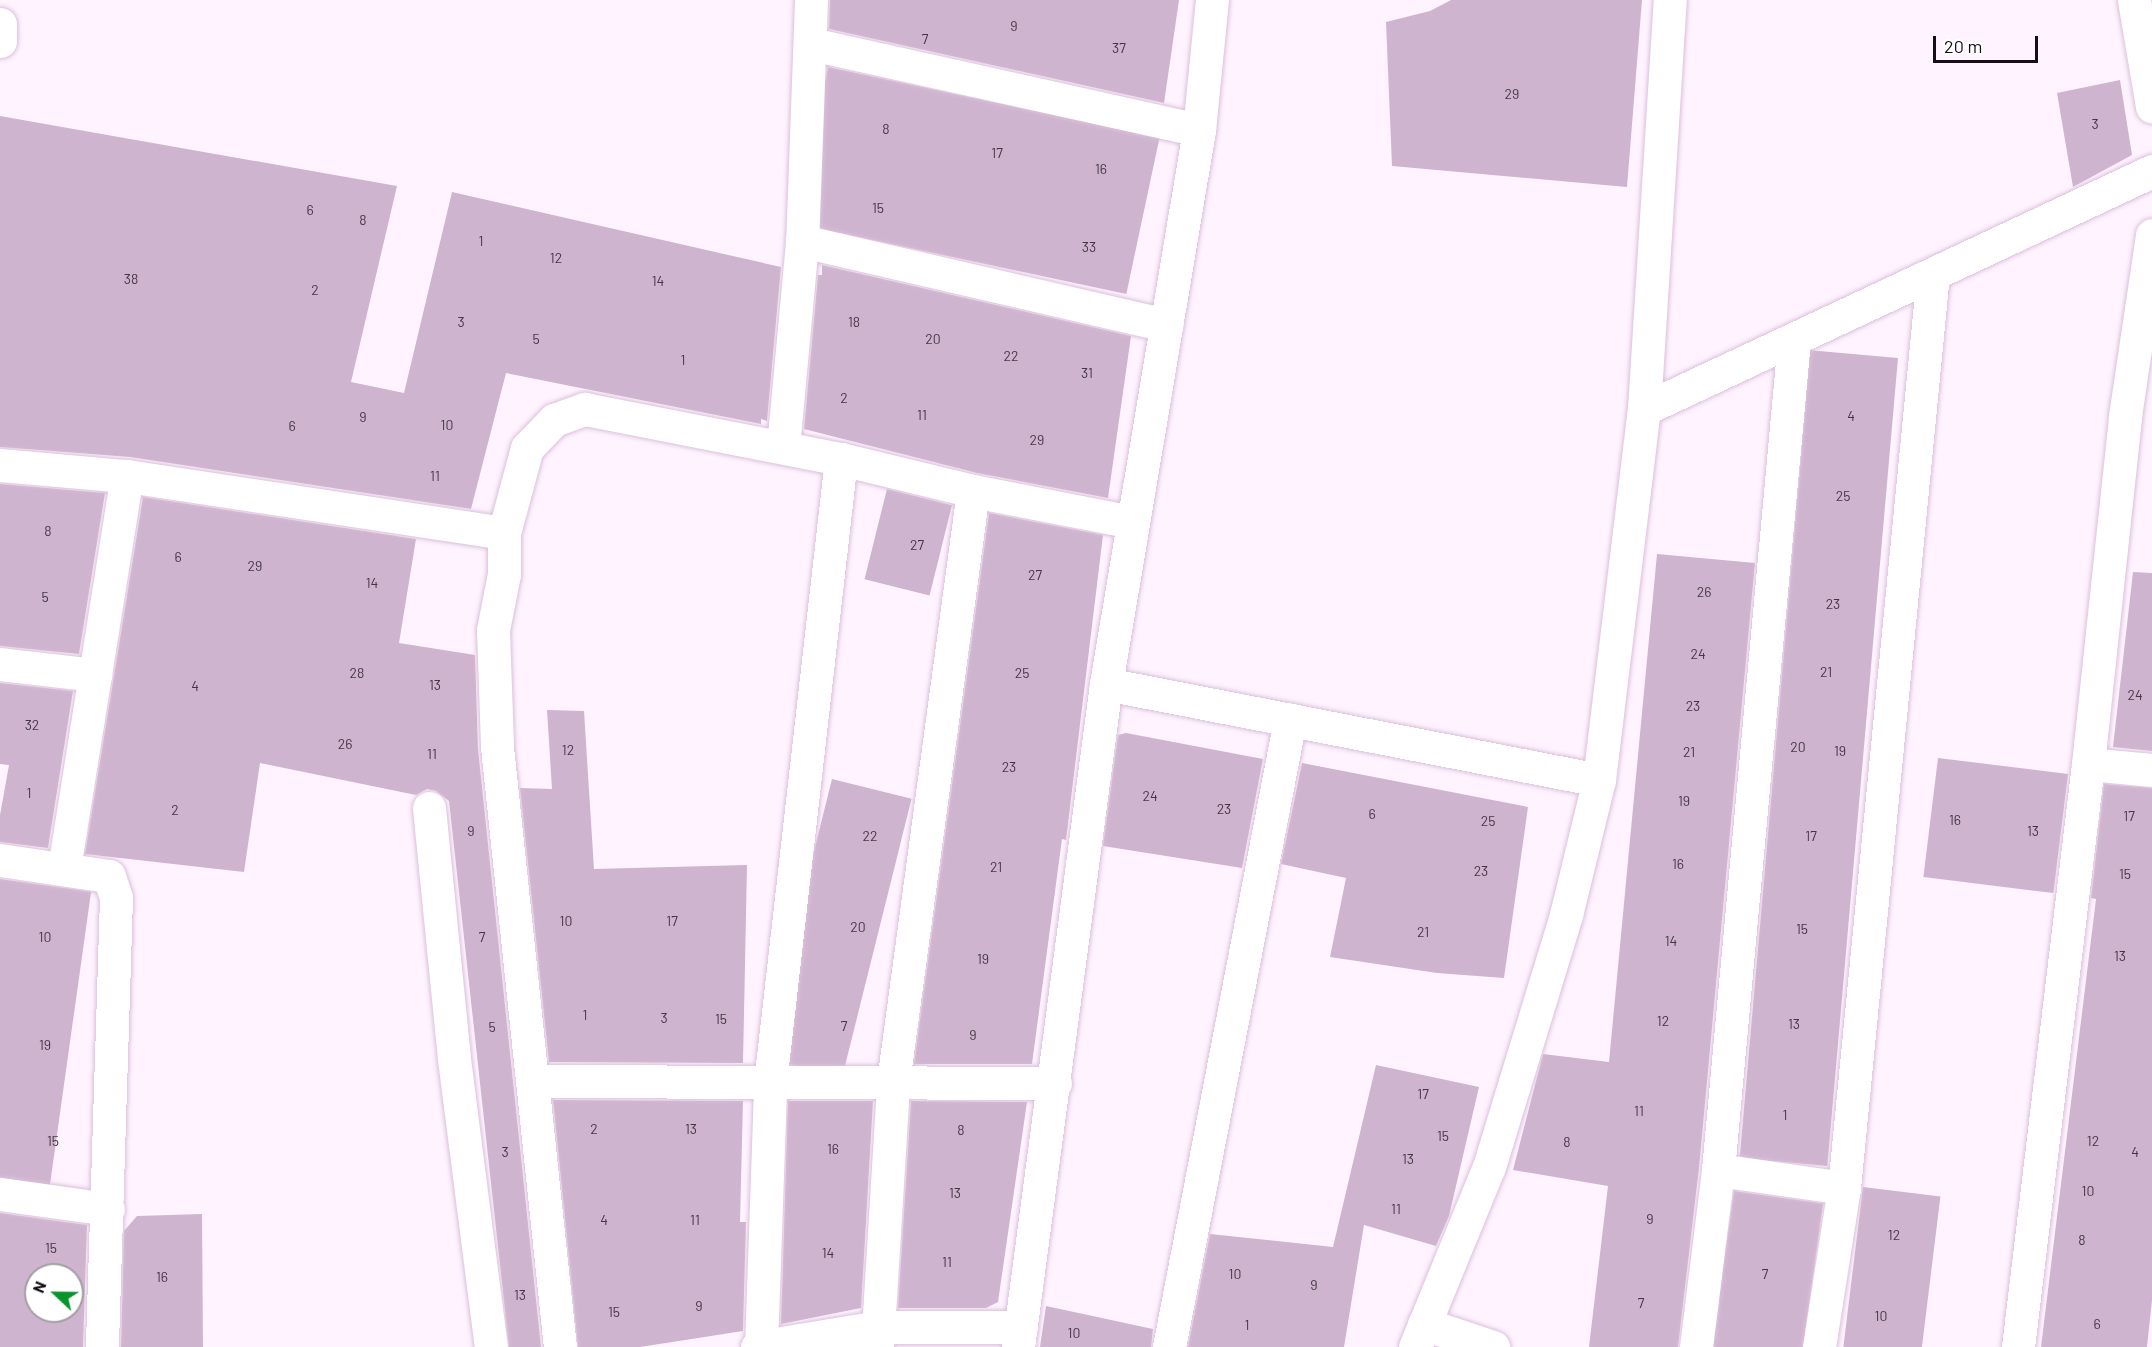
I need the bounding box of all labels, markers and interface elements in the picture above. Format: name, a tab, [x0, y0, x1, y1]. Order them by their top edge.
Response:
house number: 9	[1010, 18, 1018, 34]
scale bar	[1936, 24, 2041, 62]
house number: 7	[922, 31, 928, 47]
text: 20 m	[1944, 35, 1982, 57]
house number: 37	[1112, 40, 1126, 56]
house number: 29	[1505, 86, 1519, 102]
house number: 3	[2091, 116, 2099, 132]
house number: 8	[882, 121, 890, 137]
house number: 17	[991, 145, 1003, 161]
house number: 16	[1095, 161, 1107, 177]
house number: 15	[872, 200, 884, 216]
house number: 6	[306, 202, 314, 218]
house number: 8	[359, 212, 367, 228]
house number: 1	[479, 233, 483, 249]
house number: 33	[1082, 239, 1096, 255]
house number: 12	[550, 250, 562, 266]
house number: 38	[124, 271, 138, 287]
house number: 14	[652, 273, 664, 289]
house number: 2	[311, 282, 319, 298]
house number: 3	[457, 314, 465, 330]
house number: 18	[848, 314, 860, 330]
house number: 5	[532, 331, 540, 347]
house number: 20	[925, 331, 941, 347]
house number: 22	[1003, 348, 1019, 364]
house number: 1	[681, 352, 685, 368]
house number: 31	[1081, 365, 1093, 381]
house number: 2	[840, 390, 848, 406]
house number: 11	[917, 407, 927, 423]
house number: 4	[1847, 408, 1855, 424]
house number: 9	[359, 409, 367, 425]
house number: 10	[441, 417, 453, 433]
house number: 6	[288, 418, 296, 434]
house number: 29	[1030, 432, 1044, 448]
house number: 11	[430, 468, 440, 484]
house number: 25	[1836, 488, 1850, 504]
house number: 8	[44, 523, 52, 539]
house number: 27	[910, 537, 924, 553]
house number: 6	[174, 549, 182, 565]
house number: 29	[248, 558, 262, 574]
house number: 27	[1028, 567, 1042, 583]
house number: 14	[366, 575, 378, 591]
house number: 26	[1697, 584, 1711, 600]
house number: 5	[41, 589, 49, 605]
house number: 23	[1826, 596, 1840, 612]
house number: 24	[1690, 646, 1706, 662]
house number: 21	[1820, 664, 1832, 680]
house number: 28	[350, 665, 364, 681]
house number: 25	[1015, 665, 1029, 681]
house number: 13	[429, 677, 441, 693]
house number: 4	[191, 678, 199, 694]
house number: 24	[2127, 687, 2143, 703]
house number: 23	[1686, 698, 1700, 714]
house number: 32	[25, 717, 39, 733]
house number: 26	[338, 736, 352, 752]
house number: 20	[1790, 739, 1806, 755]
house number: 12	[562, 742, 574, 758]
house number: 19	[1834, 743, 1846, 759]
house number: 21	[1683, 744, 1695, 760]
house number: 11	[427, 746, 437, 762]
house number: 23	[1002, 759, 1016, 775]
house number: 1	[27, 785, 31, 801]
house number: 24	[1142, 788, 1158, 804]
house number: 19	[1678, 793, 1690, 809]
house number: 23	[1217, 801, 1231, 817]
house number: 2	[171, 802, 179, 818]
house number: 6	[1368, 806, 1376, 822]
house number: 17	[2123, 808, 2135, 824]
house number: 16	[1949, 812, 1961, 828]
house number: 25	[1481, 813, 1495, 829]
house number: 9	[467, 823, 475, 839]
house number: 13	[2027, 823, 2039, 839]
house number: 22	[862, 828, 878, 844]
house number: 17	[1805, 828, 1817, 844]
house number: 16	[1672, 856, 1684, 872]
house number: 21	[990, 859, 1002, 875]
house number: 23	[1474, 863, 1488, 879]
house number: 15	[2119, 866, 2131, 882]
house number: 10	[560, 913, 572, 929]
house number: 17	[666, 913, 678, 929]
house number: 20	[850, 919, 866, 935]
house number: 15	[1796, 921, 1808, 937]
house number: 21	[1417, 924, 1429, 940]
house number: 10	[39, 929, 51, 945]
house number: 7	[479, 929, 485, 945]
house number: 14	[1665, 933, 1677, 949]
house number: 13	[2114, 948, 2126, 964]
house number: 19	[977, 951, 989, 967]
house number: 1	[583, 1007, 587, 1023]
house number: 3	[660, 1010, 668, 1026]
house number: 15	[715, 1011, 727, 1027]
house number: 12	[1657, 1013, 1669, 1029]
house number: 13	[1788, 1016, 1800, 1032]
house number: 7	[841, 1018, 847, 1034]
house number: 5	[488, 1019, 496, 1035]
house number: 9	[969, 1027, 977, 1043]
house number: 19	[39, 1037, 51, 1053]
house number: 17	[1417, 1086, 1429, 1102]
house number: 11	[1634, 1103, 1644, 1119]
house number: 1	[1783, 1107, 1787, 1123]
house number: 2	[590, 1121, 598, 1137]
house number: 13	[685, 1121, 697, 1137]
house number: 8	[957, 1122, 965, 1138]
house number: 15	[1437, 1128, 1449, 1144]
house number: 15	[47, 1133, 59, 1149]
house number: 12	[2087, 1133, 2099, 1149]
house number: 8	[1563, 1134, 1571, 1150]
house number: 16	[827, 1141, 839, 1157]
house number: 3	[501, 1144, 509, 1160]
house number: 4	[2131, 1144, 2139, 1160]
house number: 13	[1402, 1151, 1414, 1167]
house number: 10	[2082, 1183, 2094, 1199]
house number: 13	[949, 1185, 961, 1201]
house number: 11	[1391, 1201, 1401, 1217]
house number: 9	[1646, 1211, 1654, 1227]
house number: 4	[600, 1212, 608, 1228]
house number: 11	[690, 1212, 700, 1228]
house number: 12	[1888, 1227, 1900, 1243]
house number: 8	[2078, 1232, 2086, 1248]
house number: 15	[45, 1240, 57, 1256]
house number: 14	[822, 1245, 834, 1261]
house number: 11	[942, 1254, 952, 1270]
north arrow	[24, 1263, 84, 1323]
house number: 10	[1229, 1266, 1241, 1282]
house number: 7	[1762, 1266, 1768, 1282]
house number: 16	[156, 1269, 168, 1285]
house number: 9	[1310, 1277, 1318, 1293]
text: N	[28, 1278, 49, 1295]
house number: 13	[514, 1287, 526, 1303]
house number: 7	[1638, 1295, 1644, 1311]
house number: 9	[695, 1298, 703, 1314]
house number: 15	[608, 1304, 620, 1320]
house number: 10	[1875, 1308, 1887, 1324]
house number: 6	[2093, 1316, 2101, 1332]
house number: 1	[1245, 1317, 1249, 1333]
house number: 10	[1068, 1325, 1080, 1341]

